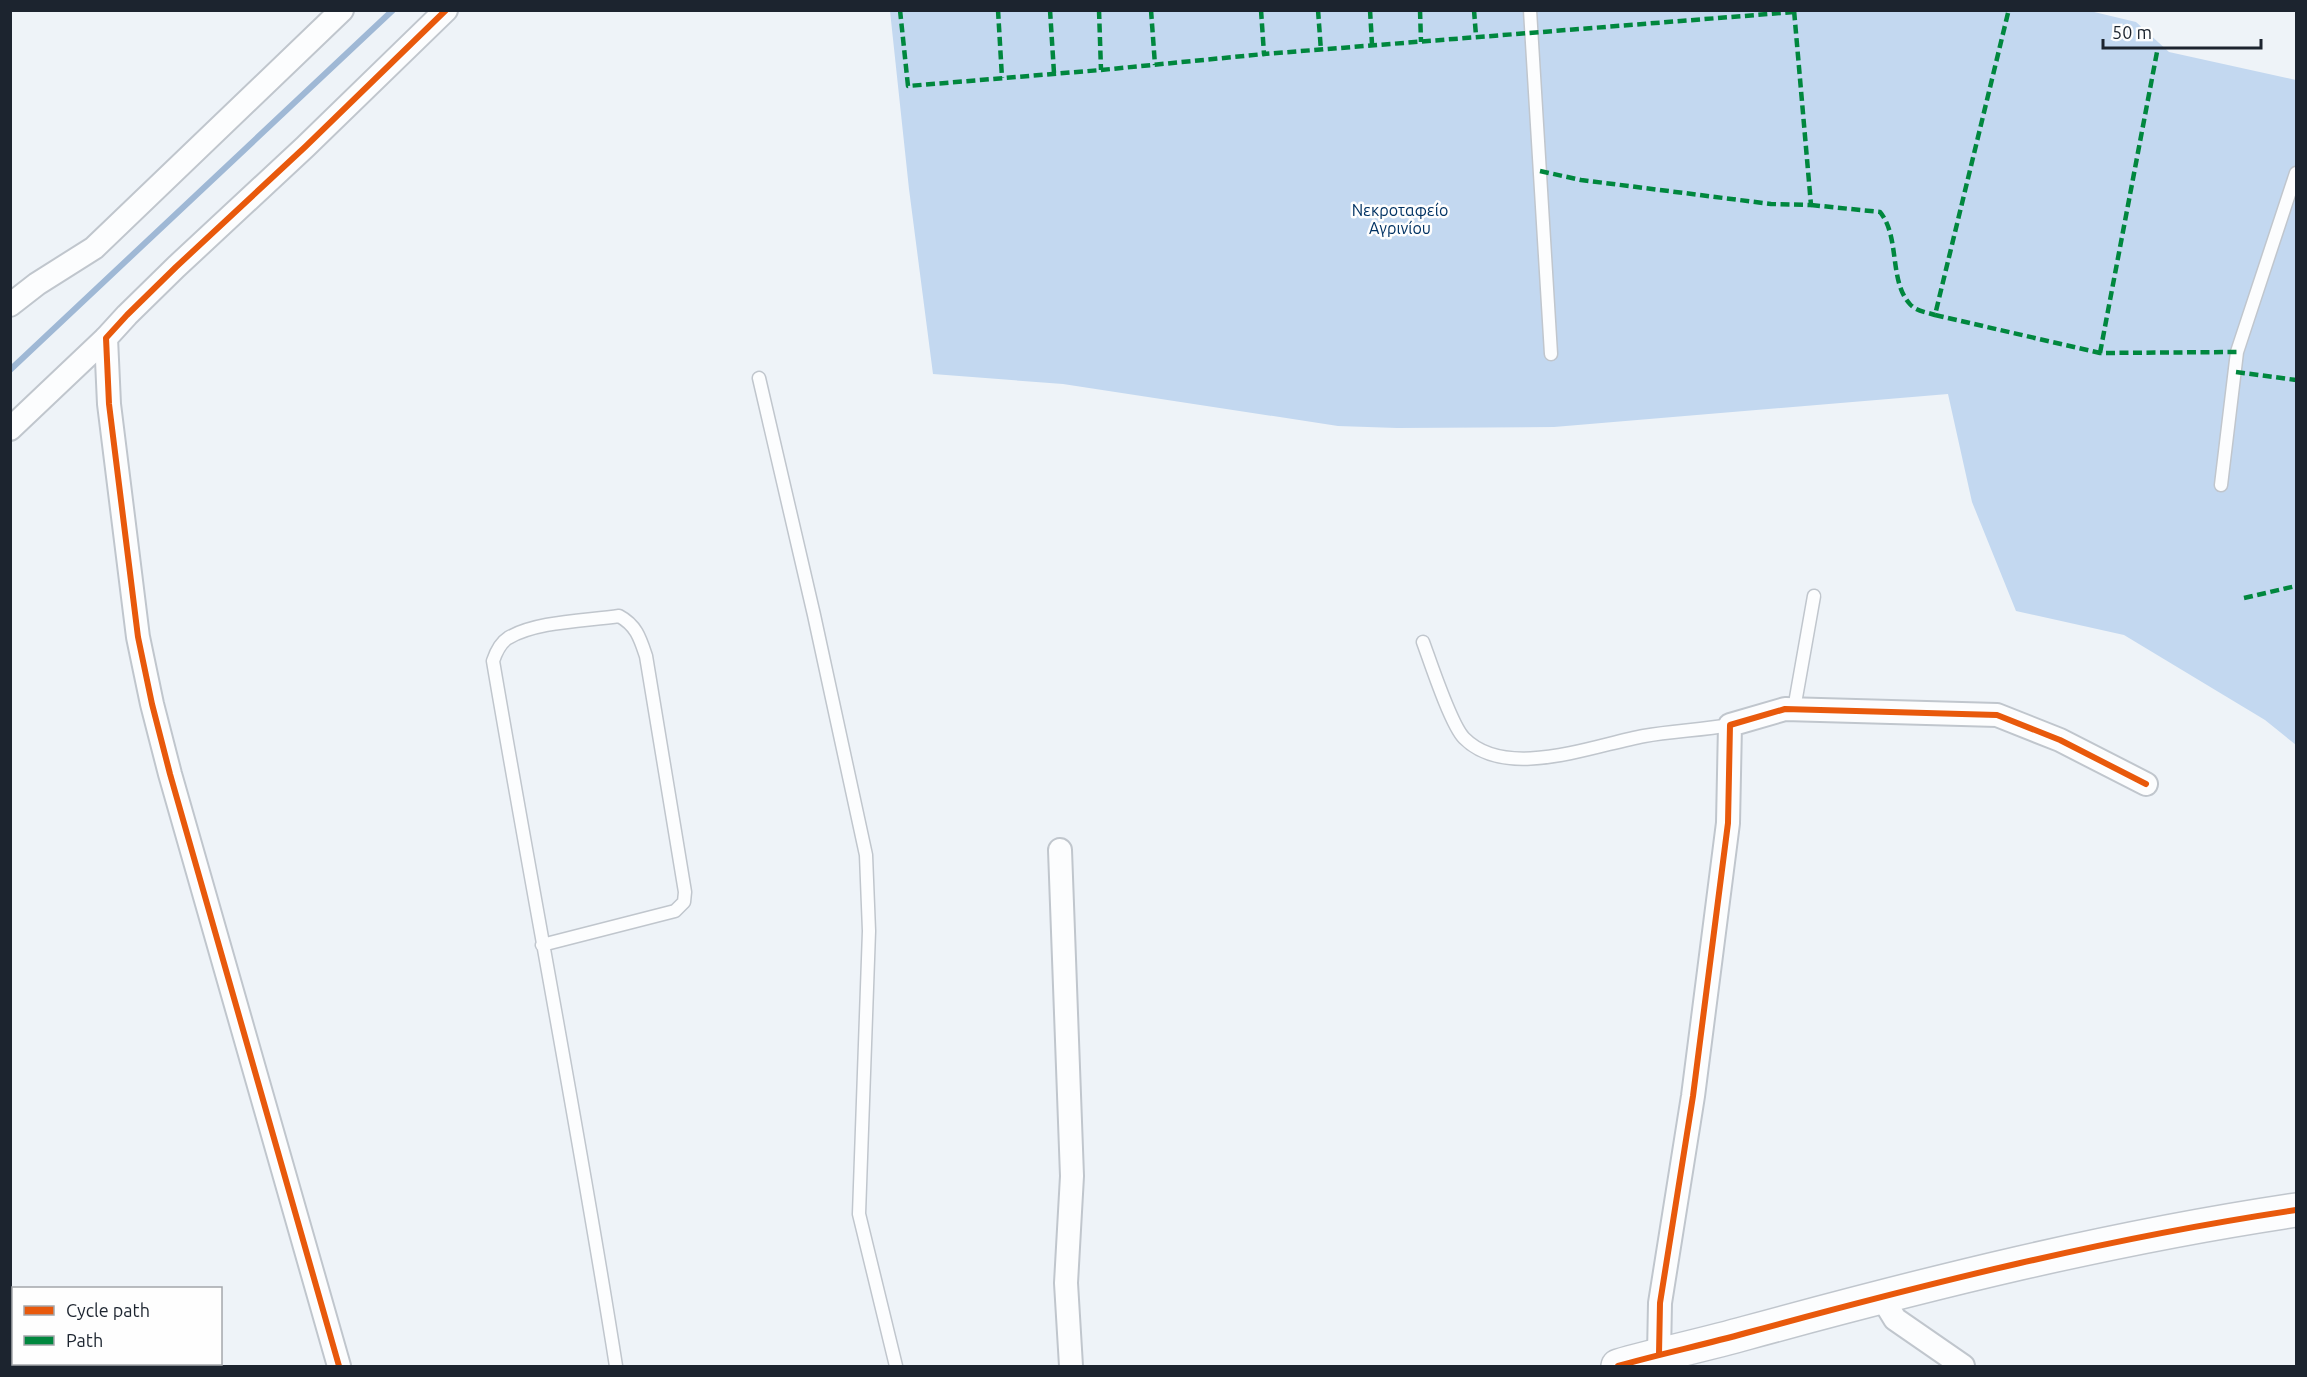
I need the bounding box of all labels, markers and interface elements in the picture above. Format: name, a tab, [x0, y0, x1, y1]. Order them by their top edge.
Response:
scale bar	[2103, 12, 2260, 50]
text: 50 m	[2112, 22, 2152, 42]
park label: Νεκροταφείο Αγρινίου	[1352, 201, 1448, 237]
legend	[12, 1287, 222, 1365]
text: Cycle path	[66, 1300, 150, 1320]
text: Path	[66, 1330, 103, 1350]

